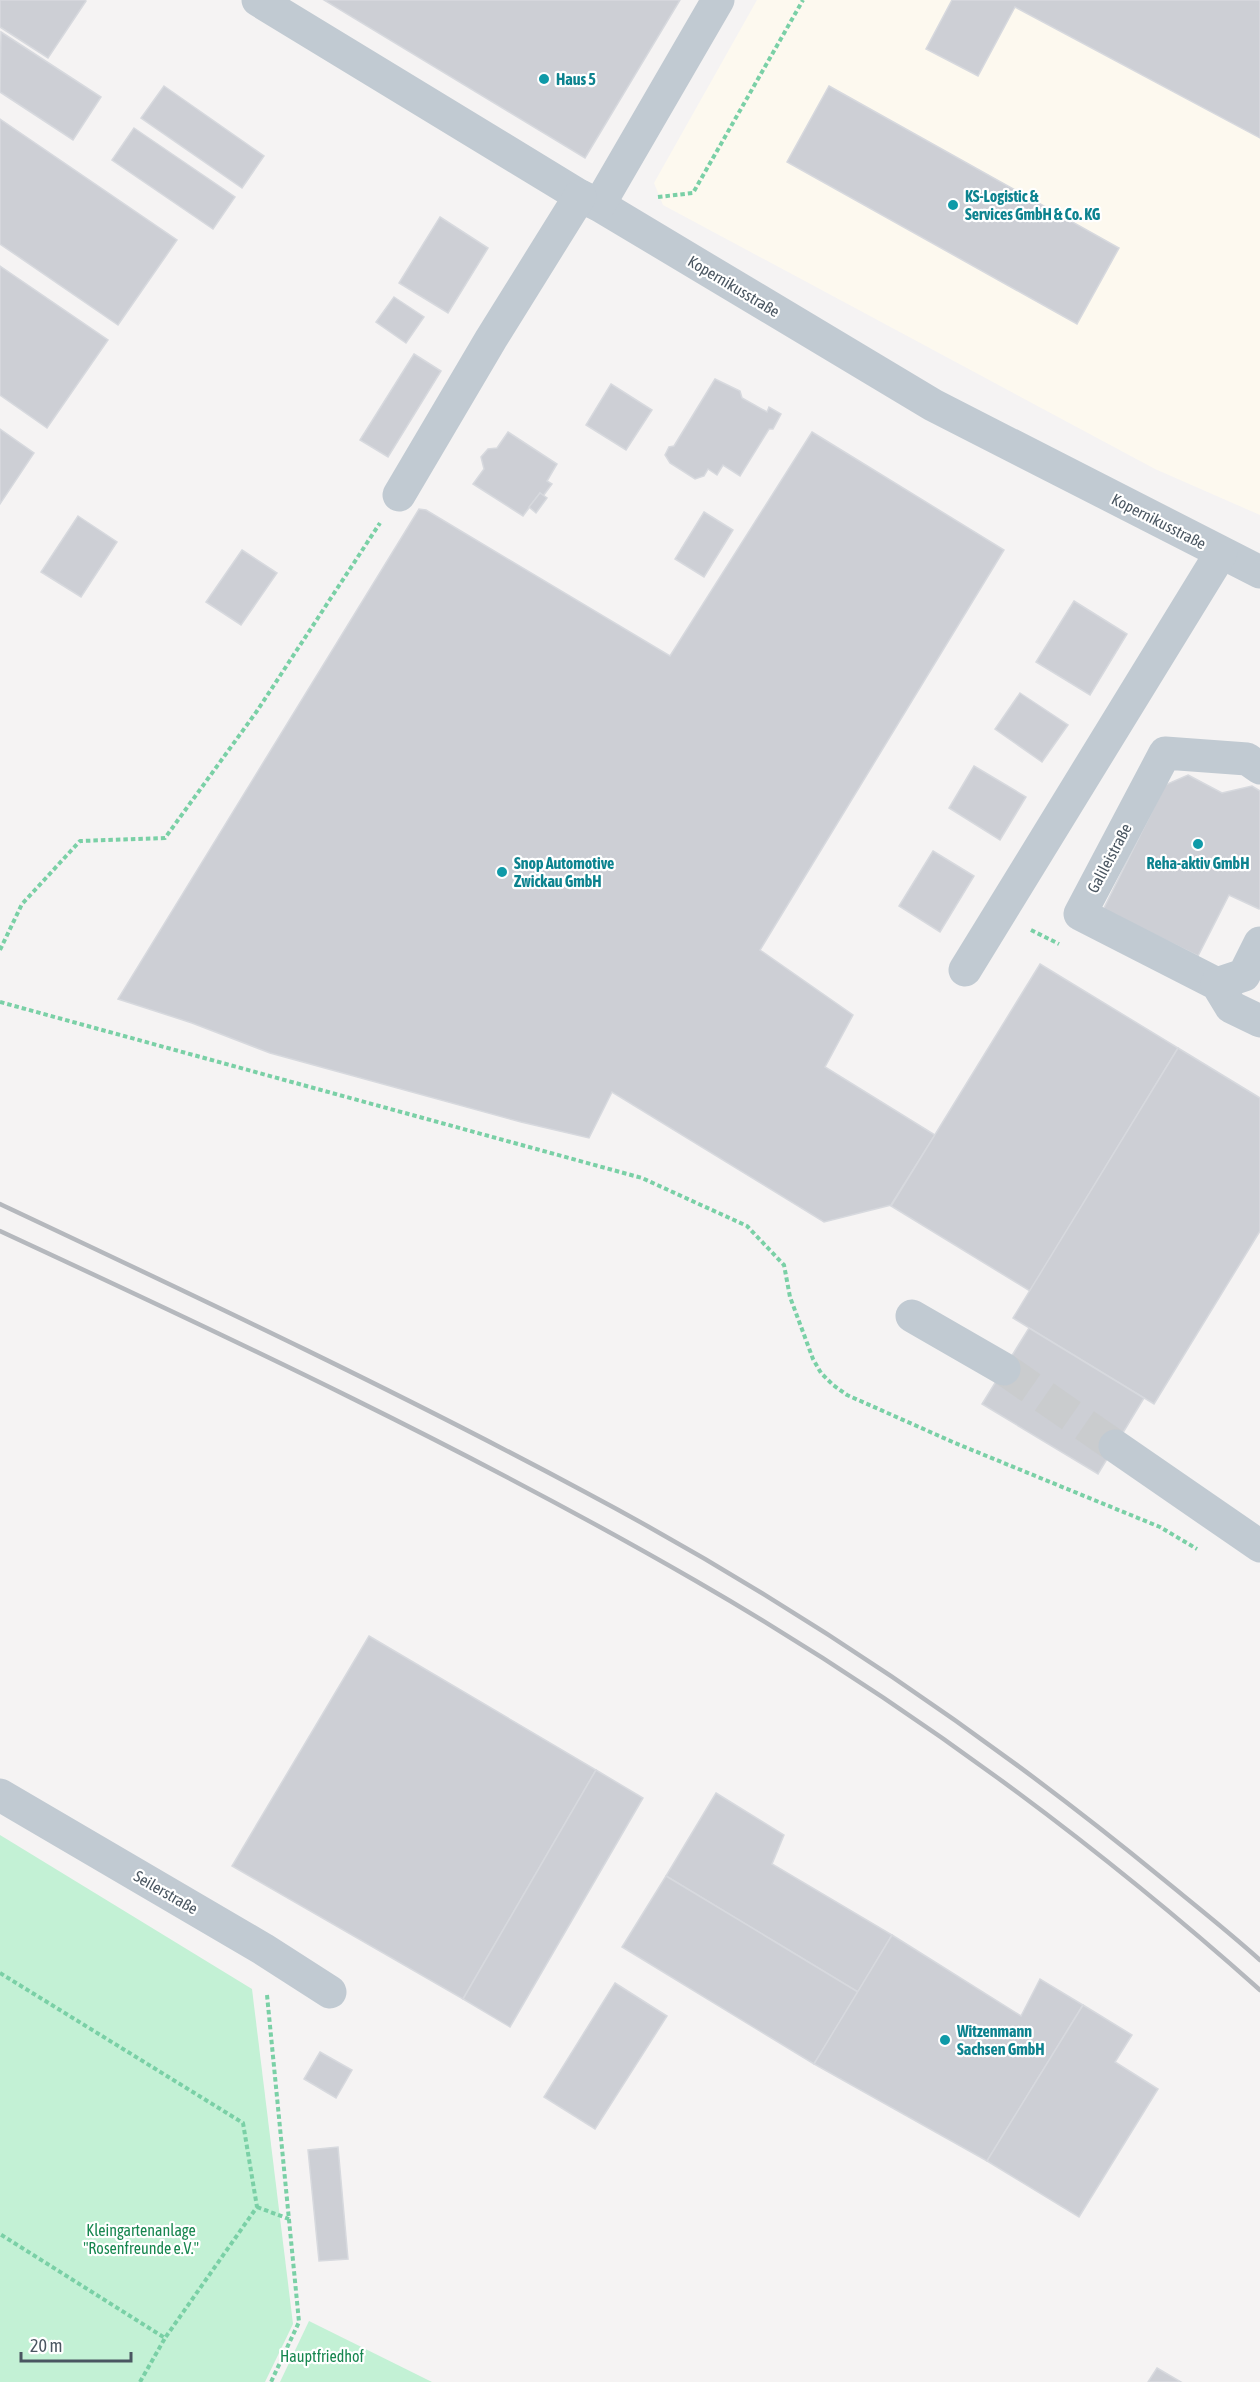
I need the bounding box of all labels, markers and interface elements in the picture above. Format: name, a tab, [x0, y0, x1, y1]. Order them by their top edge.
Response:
place label: Haus 5	[556, 70, 596, 88]
marker: Haus 5	[537, 72, 551, 86]
place label: KS-Logistic & Services GmbH & Co. KG	[965, 187, 1101, 223]
marker: KS-Logistic & Services GmbH & Co. KG	[946, 198, 960, 212]
street label: Kopernikusstraße	[685, 252, 783, 321]
street label: Kopernikusstraße	[1108, 490, 1209, 553]
street label: Galileistraße	[1083, 820, 1135, 896]
marker: Reha-aktiv GmbH	[1191, 837, 1205, 851]
place label: Snop Automotive Zwickau GmbH	[514, 854, 614, 890]
place label: Reha-aktiv GmbH	[1147, 854, 1249, 872]
marker: Snop Automotive Zwickau GmbH	[495, 865, 509, 879]
street label: Seilerstraße	[131, 1867, 201, 1917]
place label: Witzenmann Sachsen GmbH	[956, 2022, 1045, 2058]
marker: Witzenmann Sachsen GmbH	[938, 2033, 952, 2047]
park label: Kleingartenanlage "Rosenfreunde e.V."	[83, 2221, 199, 2257]
scale bar	[21, 2325, 130, 2363]
text: 20 m	[30, 2335, 62, 2356]
park label: Hauptfriedhof	[280, 2347, 365, 2366]

